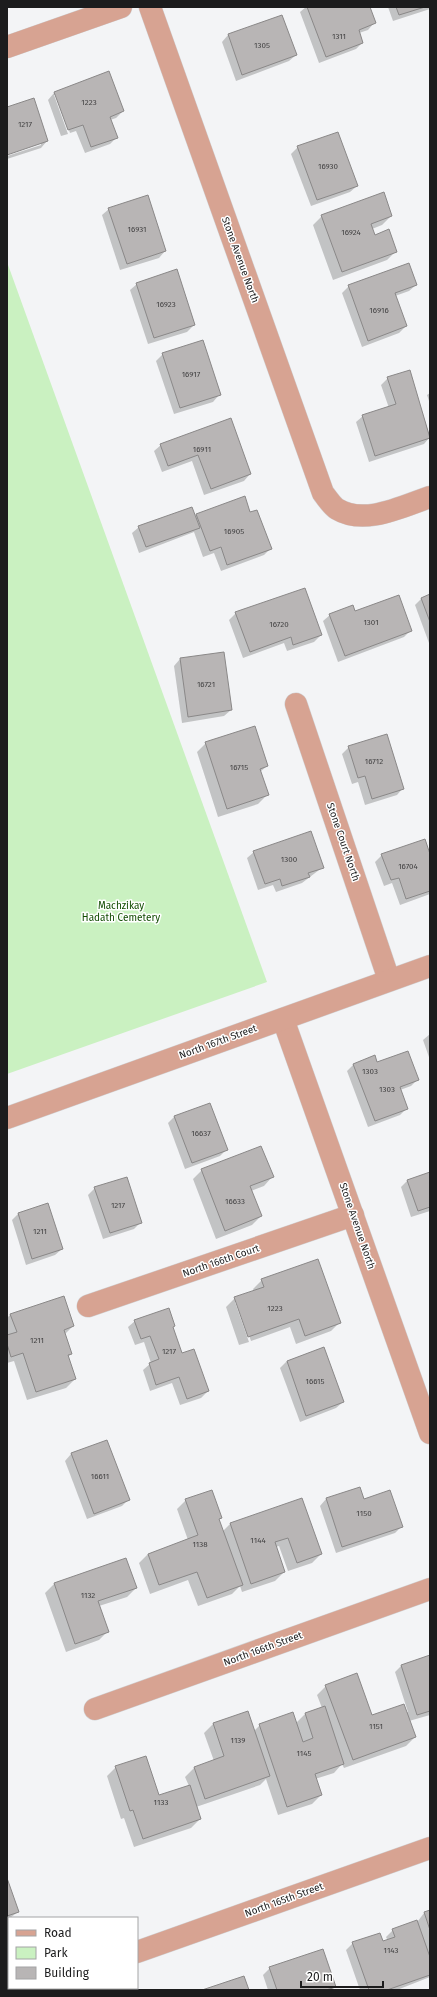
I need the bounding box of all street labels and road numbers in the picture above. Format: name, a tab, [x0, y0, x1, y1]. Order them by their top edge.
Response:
street label: Stone Avenue North	[219, 215, 261, 305]
street label: Stone Court North	[324, 801, 362, 883]
street label: North 167th Street	[178, 1022, 259, 1062]
street label: Stone Avenue North	[337, 1181, 377, 1271]
street label: North 166th Court	[181, 1242, 261, 1280]
street label: North 166th Street	[222, 1629, 304, 1669]
street label: North 165th Street	[243, 1880, 325, 1920]

